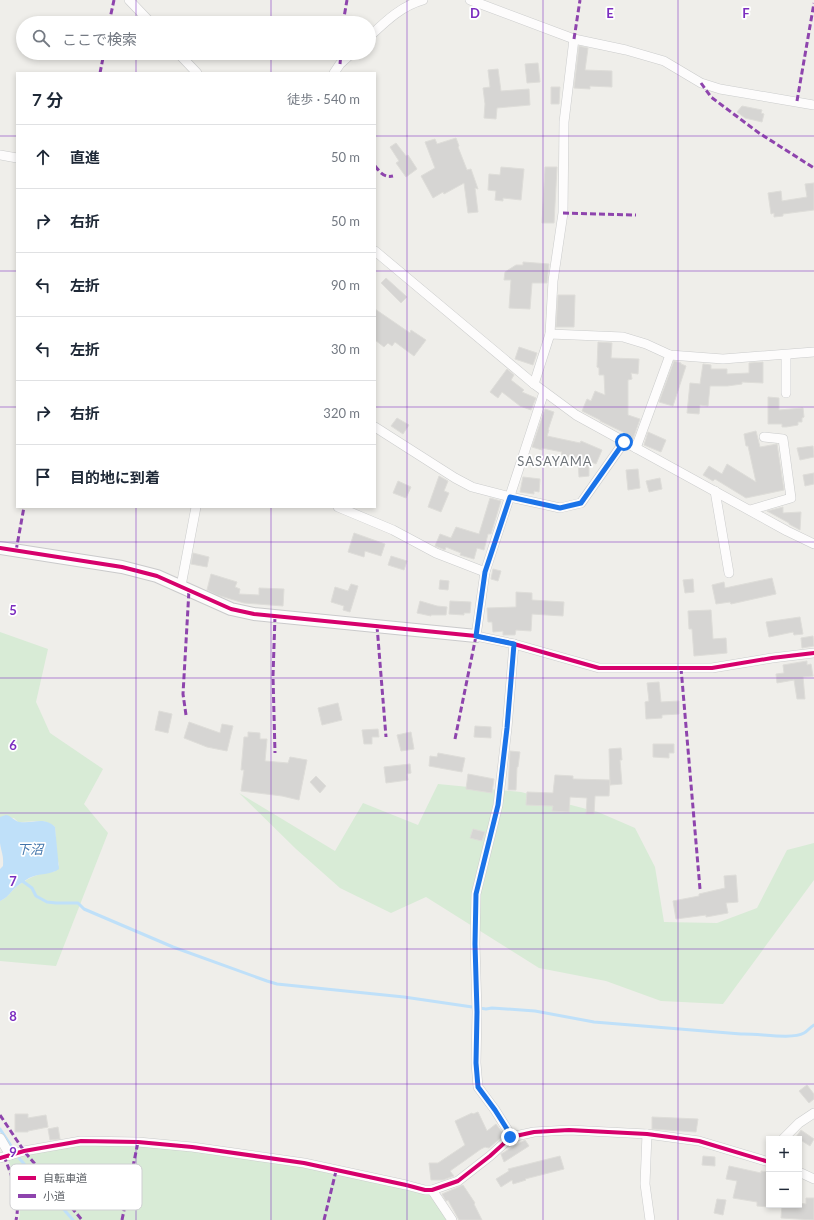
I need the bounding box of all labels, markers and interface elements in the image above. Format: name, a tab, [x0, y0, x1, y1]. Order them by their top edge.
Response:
text: D	[470, 5, 480, 21]
text: E	[606, 5, 614, 21]
text: F	[742, 5, 750, 21]
search box	[16, 16, 376, 60]
icon: search	[30, 27, 52, 49]
text: ここで検索	[62, 30, 137, 48]
text: 7 分	[32, 89, 63, 110]
text: 徒歩 · 540 m	[287, 91, 360, 107]
icon: ahead	[32, 146, 54, 168]
text: 直進	[70, 148, 100, 166]
text: 50 m	[331, 149, 360, 165]
icon: right	[32, 210, 54, 232]
text: 右折	[70, 212, 100, 230]
text: 50 m	[331, 213, 360, 229]
icon: left	[32, 274, 54, 296]
text: 左折	[70, 276, 100, 294]
text: 90 m	[331, 277, 360, 293]
icon: left	[32, 338, 54, 360]
text: 左折	[70, 340, 100, 358]
text: 30 m	[331, 341, 360, 357]
icon: right	[32, 402, 54, 424]
text: 右折	[70, 404, 100, 422]
text: 320 m	[323, 405, 360, 421]
route start	[615, 433, 633, 451]
district label: SASAYAMA	[517, 453, 593, 469]
icon: arrive	[32, 466, 54, 488]
text: 目的地に到着	[70, 468, 160, 486]
text: 5	[9, 602, 17, 618]
text: 6	[9, 737, 17, 753]
water label: 下沼	[17, 841, 45, 857]
text: 7	[9, 873, 17, 889]
text: 8	[9, 1008, 17, 1024]
route end	[501, 1128, 519, 1146]
map controls	[766, 1136, 802, 1208]
button: +	[766, 1136, 802, 1172]
text: 9	[9, 1144, 17, 1160]
legend	[10, 1164, 142, 1210]
text: 自転車道	[43, 1171, 87, 1184]
button: −	[766, 1172, 802, 1208]
text: 小道	[43, 1189, 65, 1202]

